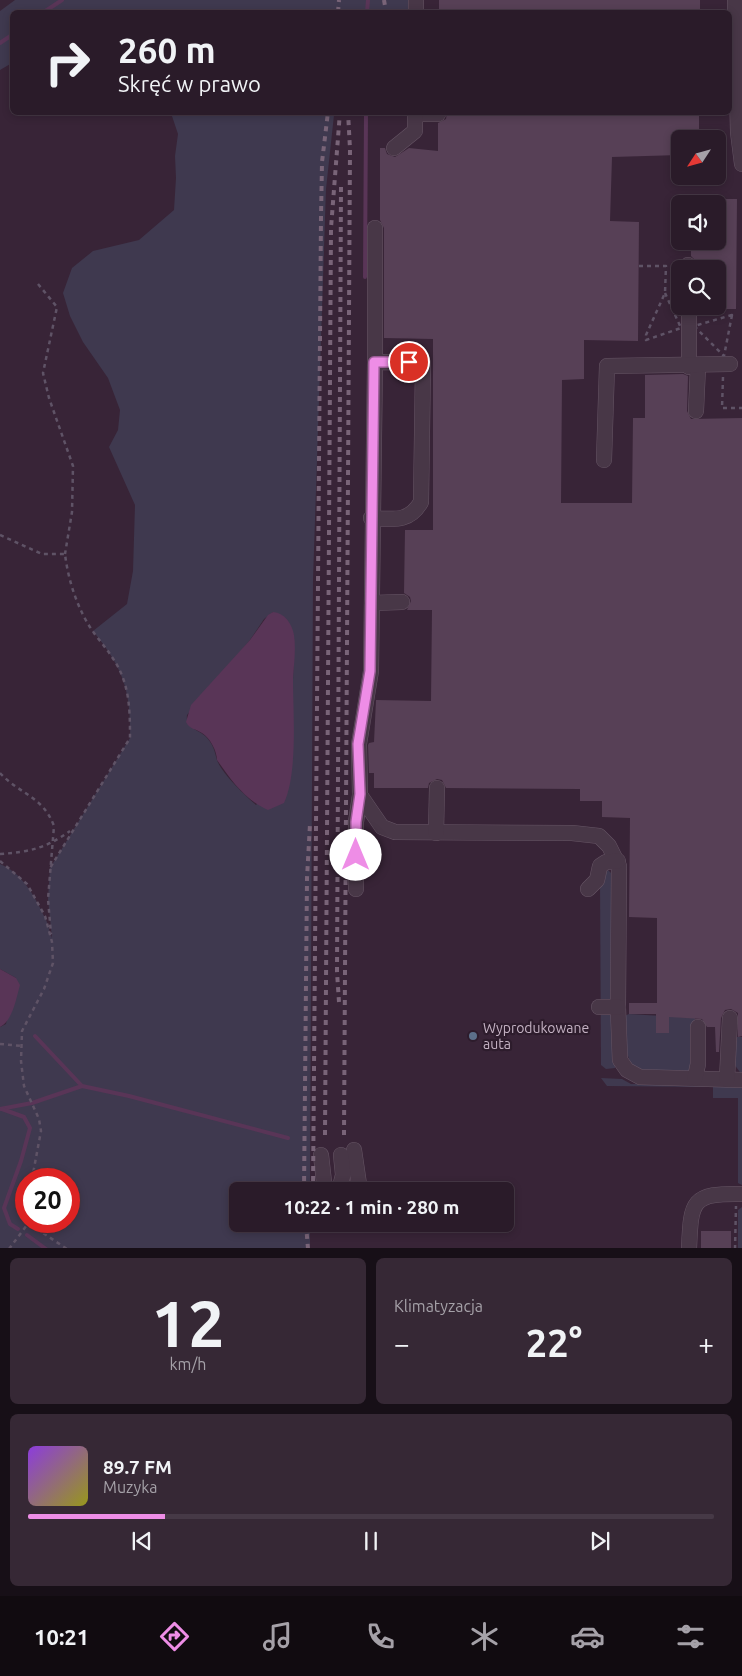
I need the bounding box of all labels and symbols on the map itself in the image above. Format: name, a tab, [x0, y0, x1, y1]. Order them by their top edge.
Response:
north arrow	[671, 130, 726, 185]
pin	[388, 341, 430, 383]
position arrow	[329, 828, 381, 880]
place label: Wyprodukowane auta	[483, 1020, 589, 1052]
marker: Wyprodukowane auta	[467, 1030, 479, 1042]
speed limit sign: 20	[15, 1168, 80, 1233]

